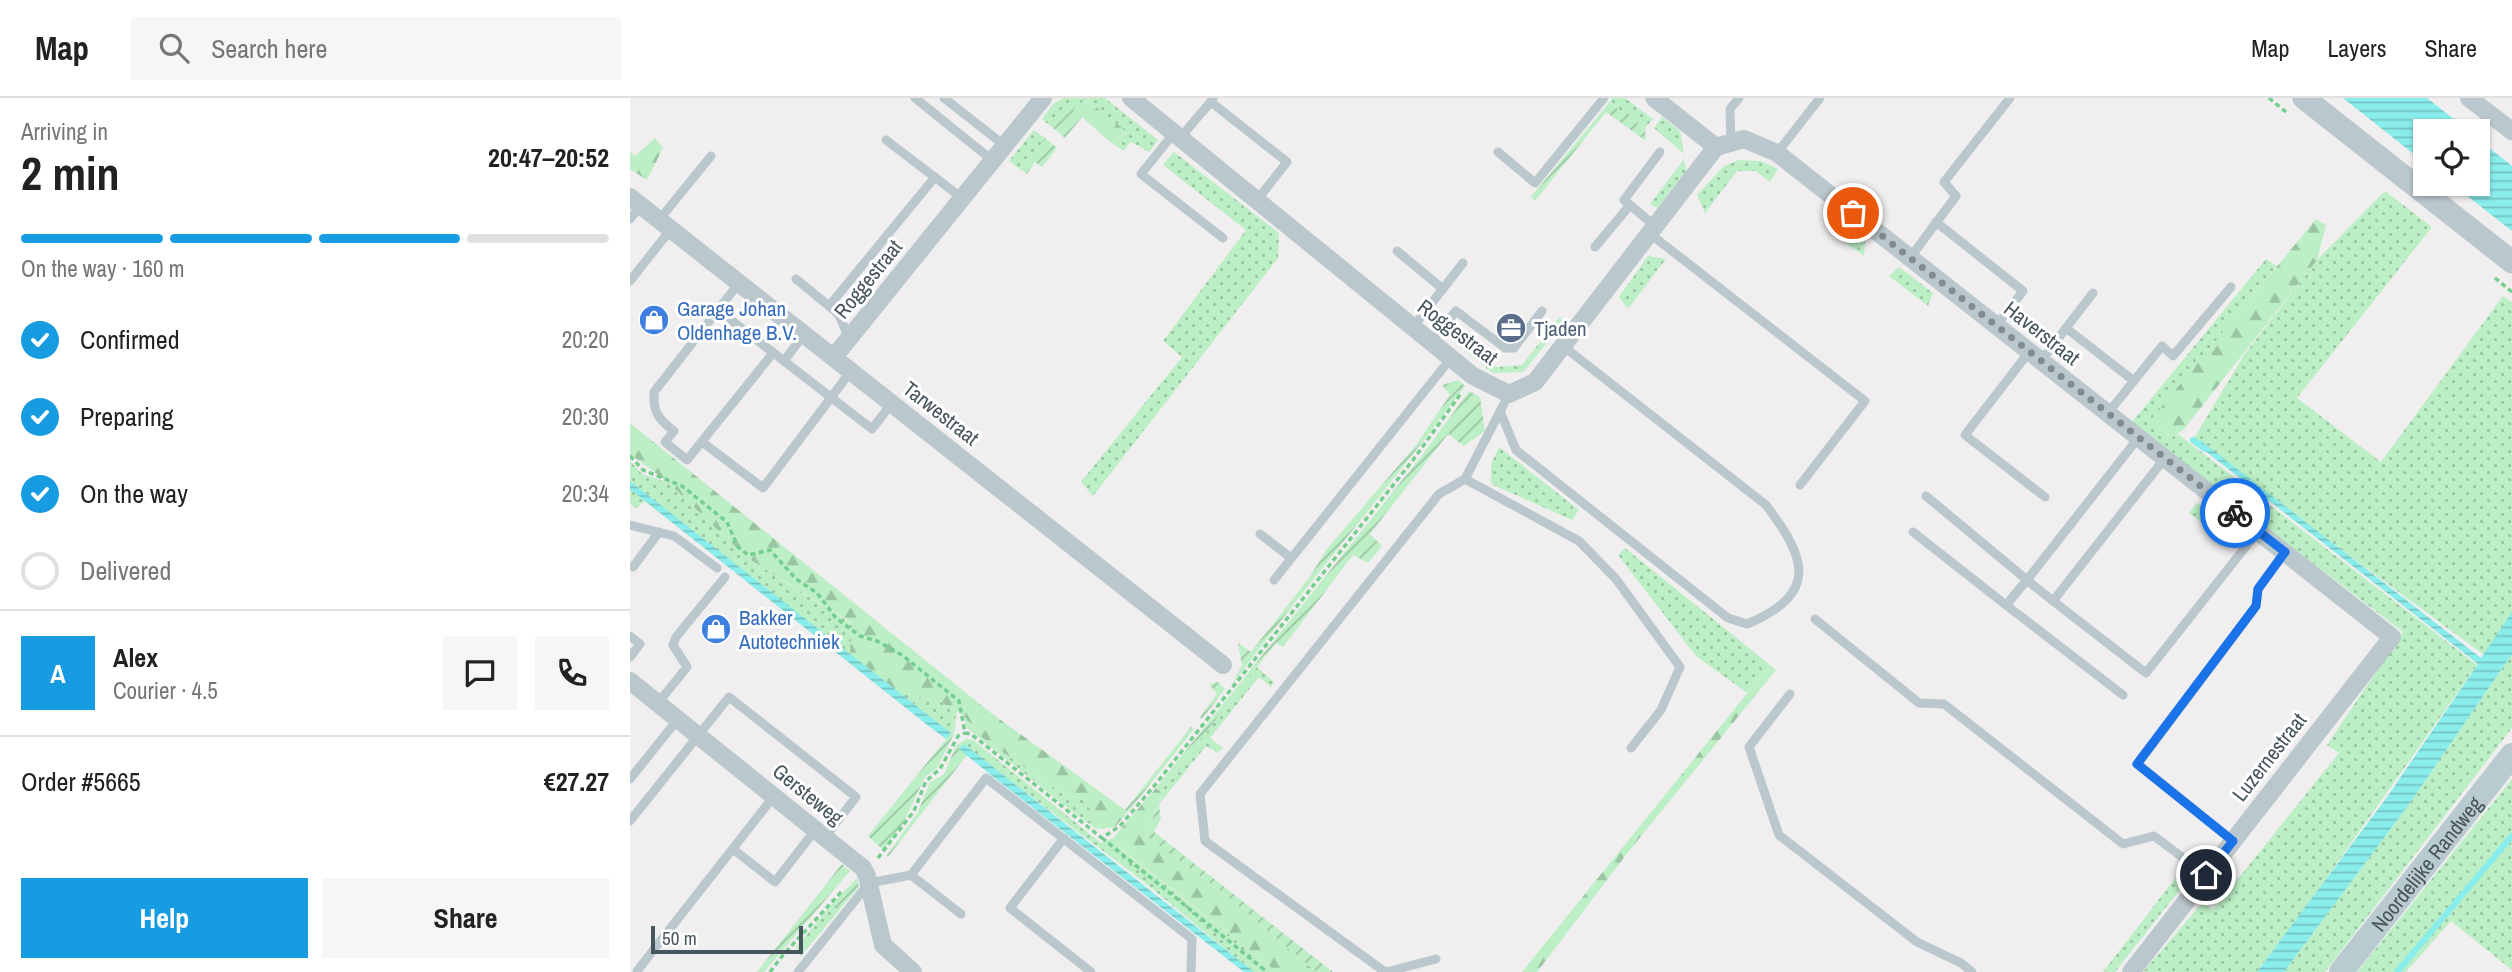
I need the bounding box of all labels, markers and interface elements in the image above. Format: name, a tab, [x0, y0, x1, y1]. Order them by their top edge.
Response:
search box	[131, 17, 621, 80]
text: Map	[35, 26, 89, 70]
icon: search	[155, 29, 193, 67]
text: Search here	[211, 31, 327, 66]
text: Map	[2251, 32, 2289, 64]
text: Layers	[2327, 32, 2386, 64]
text: Share	[2424, 32, 2477, 64]
text: Arriving in	[21, 116, 108, 147]
map controls	[2413, 119, 2490, 196]
button: locate	[2413, 119, 2490, 196]
text: 20:47–20:52	[488, 140, 609, 175]
text: 2 min	[21, 142, 120, 204]
pin	[1823, 183, 1883, 243]
icon: bag	[1834, 194, 1872, 232]
street label: Roggestraat	[827, 233, 909, 325]
text: On the way · 160 m	[21, 253, 185, 284]
street label: Roggestraat	[1412, 292, 1504, 372]
place label: Garage Johan Oldenhage B.V.	[677, 294, 797, 347]
street label: Haverstraat	[1998, 294, 2086, 372]
shop icon: Garage Johan Oldenhage B.V.	[637, 303, 671, 337]
office icon: Tjaden	[1494, 311, 1528, 345]
place label: Tjaden	[1534, 314, 1587, 343]
icon: check	[21, 321, 59, 359]
text: Confirmed	[80, 322, 180, 357]
text: 20:20	[562, 324, 609, 355]
street label: Tarwestraat	[897, 374, 985, 452]
icon: check	[21, 398, 59, 436]
text: Preparing	[80, 399, 174, 434]
text: 20:30	[562, 401, 609, 432]
icon: check	[21, 475, 59, 513]
text: On the way	[80, 476, 188, 511]
text: 20:34	[562, 478, 609, 509]
courier	[2200, 478, 2270, 548]
icon: bike	[2216, 494, 2254, 532]
text: Delivered	[80, 553, 171, 588]
place label: Bakker Autotechniek	[738, 603, 840, 656]
shop icon: Bakker Autotechniek	[699, 612, 733, 646]
button: chat	[443, 636, 517, 710]
button: phone	[535, 636, 609, 710]
text: Alex	[113, 640, 158, 675]
text: A	[50, 656, 66, 691]
text: Courier · 4.5	[113, 675, 218, 706]
street label: Luzernestraat	[2225, 706, 2313, 807]
street label: Gersteweg	[767, 757, 850, 832]
text: Order #5665	[21, 764, 141, 799]
text: €27.27	[544, 764, 609, 799]
street label: Noordelijke Randweg	[2364, 790, 2489, 937]
pin	[2176, 845, 2236, 905]
icon: home	[2187, 856, 2225, 894]
button: Help	[21, 878, 308, 958]
button: Share	[322, 878, 609, 958]
scale bar	[651, 923, 803, 955]
text: 50 m	[662, 925, 697, 951]

